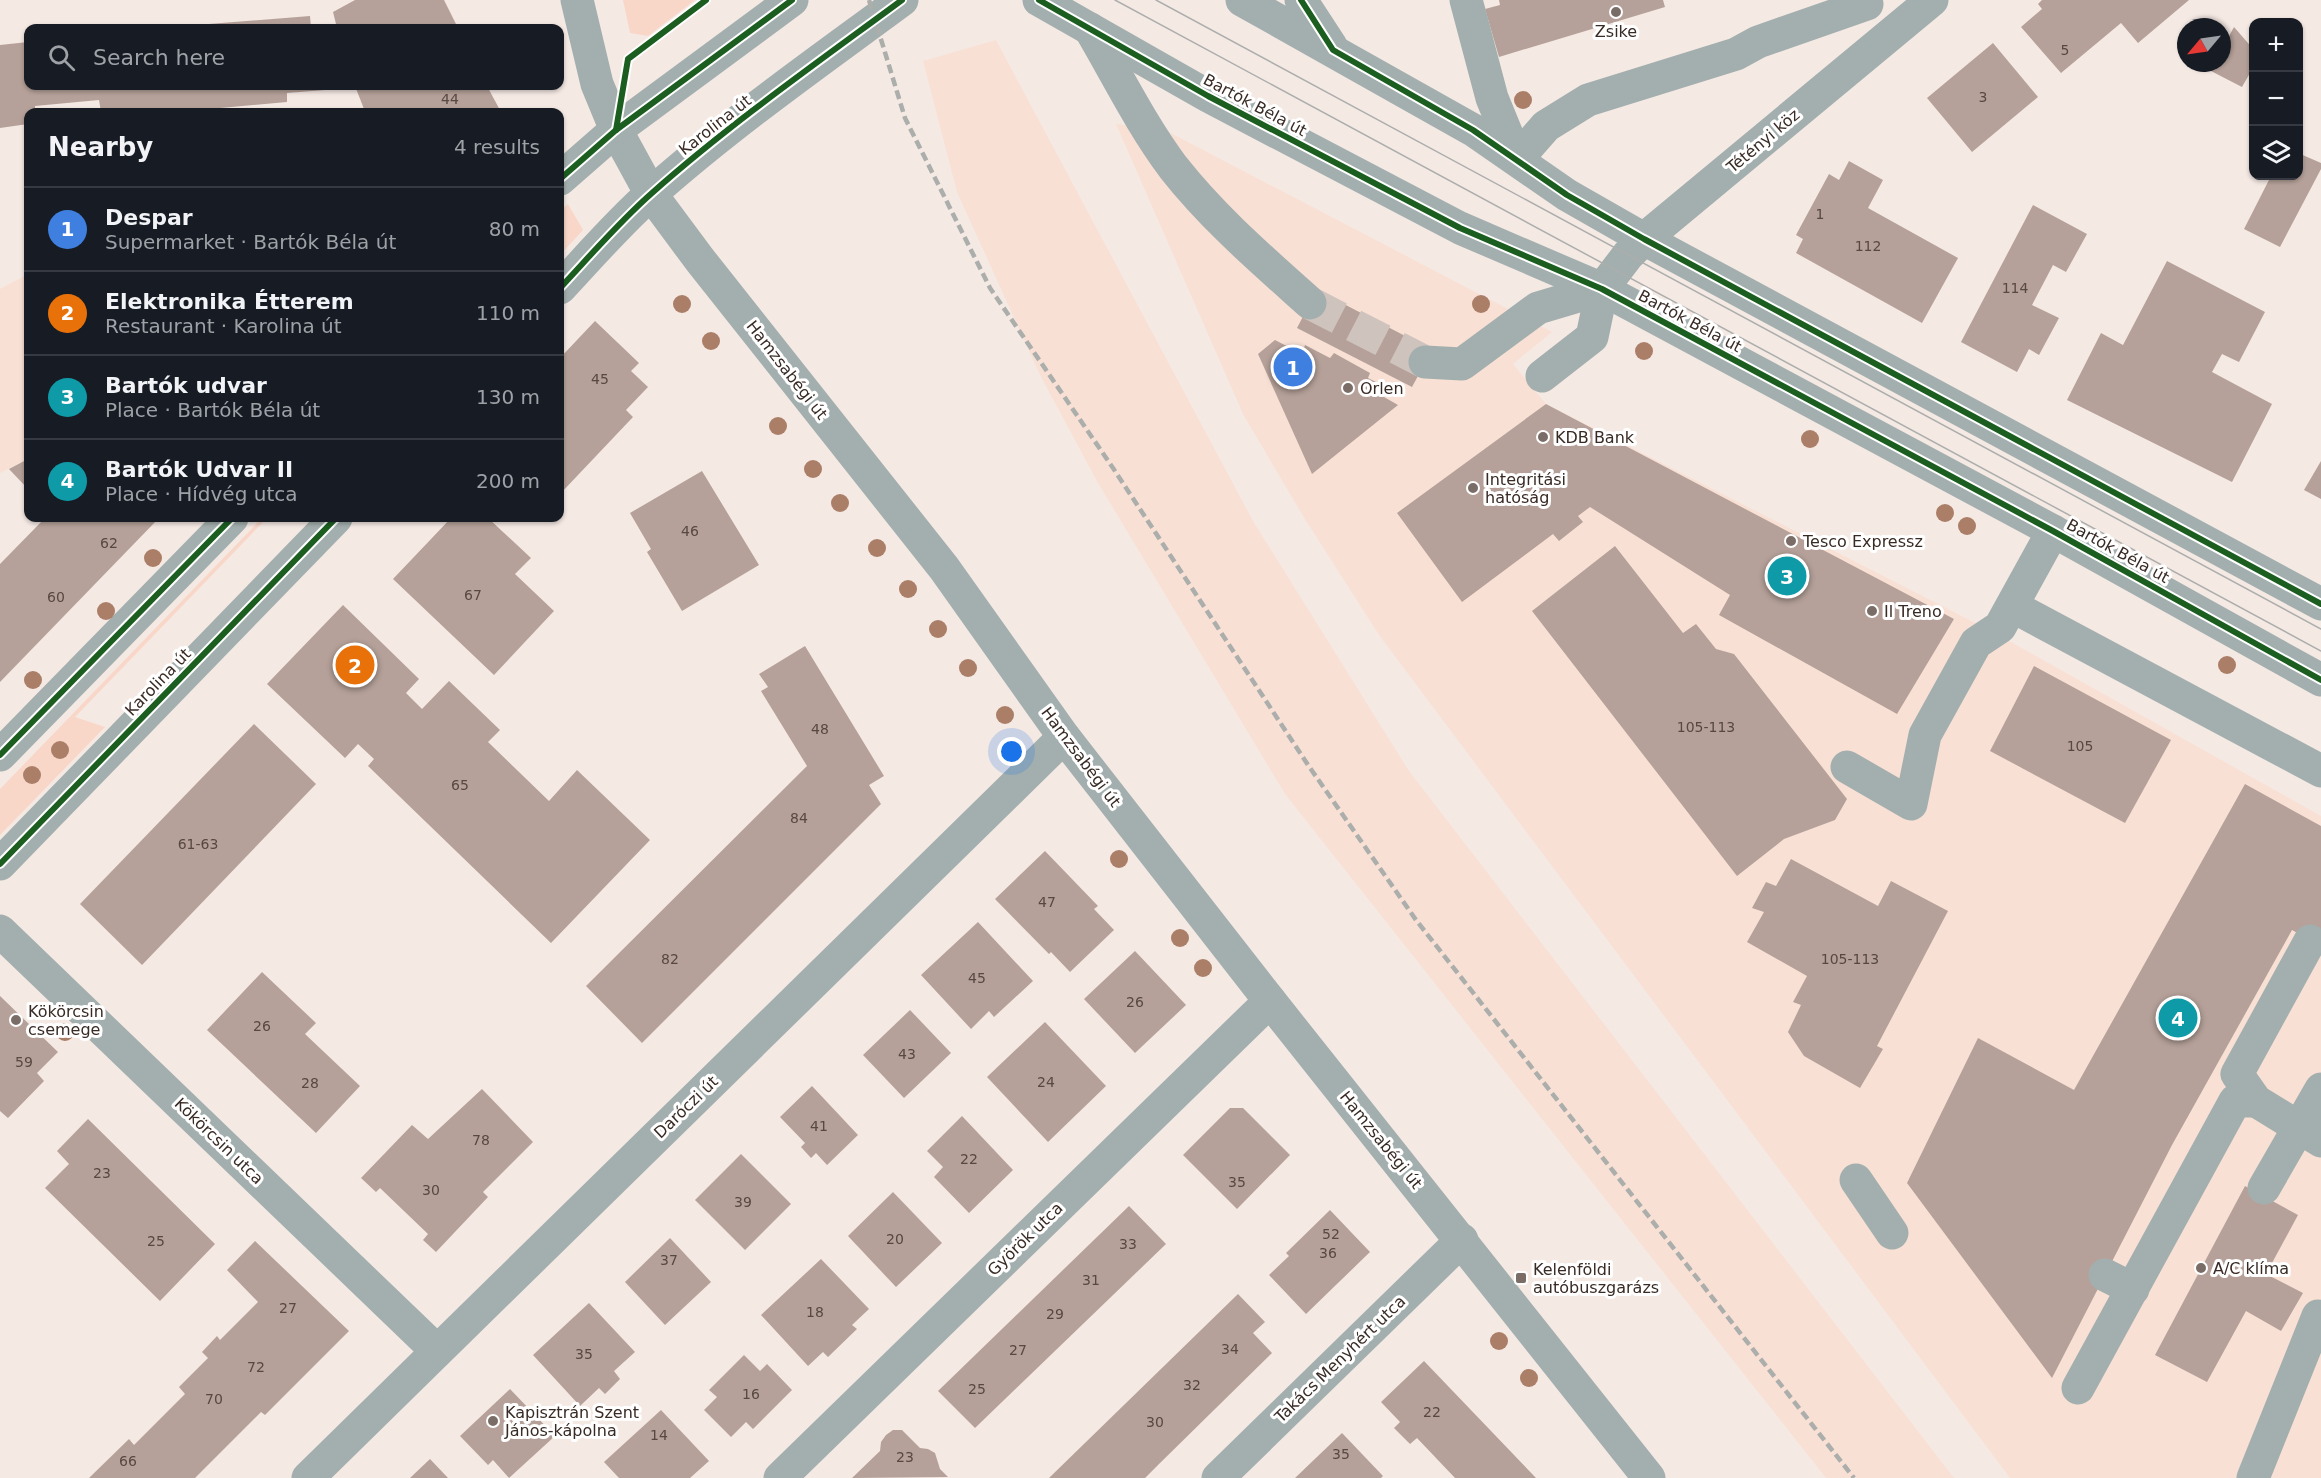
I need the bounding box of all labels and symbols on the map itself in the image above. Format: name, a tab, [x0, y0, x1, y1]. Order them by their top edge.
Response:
marker: Zsike	[1609, 5, 1623, 19]
north arrow	[2177, 18, 2231, 72]
place label: Zsike	[1595, 22, 1637, 41]
house number: 5	[2061, 42, 2069, 58]
street label: Bartók Béla út	[1200, 70, 1310, 140]
house number: 3	[1979, 89, 1987, 105]
house number: 44	[441, 91, 459, 107]
street label: Karolina út	[675, 91, 755, 159]
street label: Tétényi köz	[1722, 105, 1803, 178]
house number: 1	[1816, 206, 1824, 222]
house number: 112	[1855, 238, 1881, 254]
house number: 114	[2002, 280, 2028, 296]
street label: Bartók Béla út	[1635, 286, 1745, 356]
street label: Hamzsabégi út	[743, 317, 831, 423]
pin: 1	[1274, 344, 1312, 389]
house number: 45	[591, 371, 609, 387]
place label: Orlen	[1360, 379, 1404, 398]
marker: Orlen	[1341, 381, 1355, 395]
place label: KDB Bank	[1555, 428, 1635, 447]
marker: KDB Bank	[1536, 430, 1550, 444]
place label: Integritási hatóság	[1485, 470, 1566, 507]
marker: Integritási hatóság	[1466, 481, 1480, 495]
street label: Bartók Béla út	[2063, 515, 2173, 587]
house number: 46	[681, 523, 699, 539]
place label: Tesco Expressz	[1802, 532, 1923, 551]
marker: Tesco Expressz	[1784, 534, 1798, 548]
house number: 62	[100, 535, 118, 551]
pin: 3	[1768, 554, 1806, 598]
house number: 67	[464, 587, 482, 603]
house number: 60	[47, 589, 65, 605]
place label: Il Treno	[1884, 602, 1942, 621]
marker: Il Treno	[1865, 604, 1879, 618]
pin: 2	[336, 642, 374, 688]
street label: Karolina út	[121, 644, 195, 720]
street label: Hamzsabégi út	[1037, 703, 1125, 811]
house number: 105-113	[1677, 719, 1735, 735]
house number: 48	[811, 721, 829, 737]
your location	[997, 737, 1026, 766]
house number: 105	[2067, 738, 2093, 754]
house number: 65	[451, 777, 469, 793]
house number: 84	[790, 810, 808, 826]
house number: 61-63	[178, 836, 218, 852]
house number: 47	[1038, 894, 1056, 910]
house number: 82	[661, 951, 679, 967]
house number: 105-113	[1821, 951, 1879, 967]
house number: 45	[968, 970, 986, 986]
house number: 26	[1126, 994, 1144, 1010]
pin: 4	[2158, 996, 2198, 1040]
place label: Kökörcsin csemege	[28, 1002, 104, 1039]
marker: Kökörcsin csemege	[9, 1013, 23, 1027]
house number: 26	[253, 1018, 271, 1034]
house number: 43	[898, 1046, 916, 1062]
house number: 59	[15, 1054, 33, 1070]
street label: Daróczi út	[650, 1072, 722, 1142]
house number: 24	[1037, 1074, 1055, 1090]
house number: 28	[301, 1075, 319, 1091]
street label: Hamzsabégi út	[1336, 1087, 1426, 1193]
street label: Kökörcsin utca	[171, 1094, 267, 1188]
house number: 41	[810, 1118, 828, 1134]
house number: 78	[472, 1132, 490, 1148]
house number: 22	[960, 1151, 978, 1167]
house number: 23	[93, 1165, 111, 1181]
house number: 35	[1228, 1174, 1246, 1190]
house number: 30	[422, 1182, 440, 1198]
house number: 39	[734, 1194, 752, 1210]
street label: Györök utca	[983, 1198, 1067, 1280]
house number: 52	[1322, 1226, 1340, 1242]
house number: 20	[886, 1231, 904, 1247]
house number: 25	[147, 1233, 165, 1249]
house number: 33	[1119, 1236, 1137, 1252]
house number: 36	[1319, 1245, 1337, 1261]
house number: 37	[660, 1252, 678, 1268]
place label: A/C klíma	[2213, 1259, 2289, 1278]
place label: Kelenföldi autóbuszgarázs	[1533, 1260, 1659, 1297]
marker: A/C klíma	[2194, 1261, 2208, 1275]
marker: Kelenföldi autóbuszgarázs	[1514, 1271, 1528, 1285]
house number: 31	[1082, 1272, 1100, 1288]
street label: Takács Menyhért utca	[1270, 1292, 1409, 1427]
house number: 27	[279, 1300, 297, 1316]
house number: 18	[806, 1304, 824, 1320]
house number: 29	[1046, 1306, 1064, 1322]
house number: 34	[1221, 1341, 1239, 1357]
house number: 27	[1009, 1342, 1027, 1358]
house number: 35	[575, 1346, 593, 1362]
house number: 72	[247, 1359, 265, 1375]
house number: 32	[1183, 1377, 1201, 1393]
house number: 25	[968, 1381, 986, 1397]
house number: 16	[742, 1386, 760, 1402]
house number: 70	[205, 1391, 223, 1407]
place label: Kapisztrán Szent János-kápolna	[504, 1403, 639, 1440]
house number: 22	[1423, 1404, 1441, 1420]
marker: Kapisztrán Szent János-kápolna	[486, 1414, 500, 1428]
house number: 30	[1146, 1414, 1164, 1430]
house number: 14	[650, 1427, 668, 1443]
house number: 35	[1332, 1446, 1350, 1462]
house number: 23	[896, 1449, 914, 1465]
house number: 66	[119, 1453, 137, 1469]

